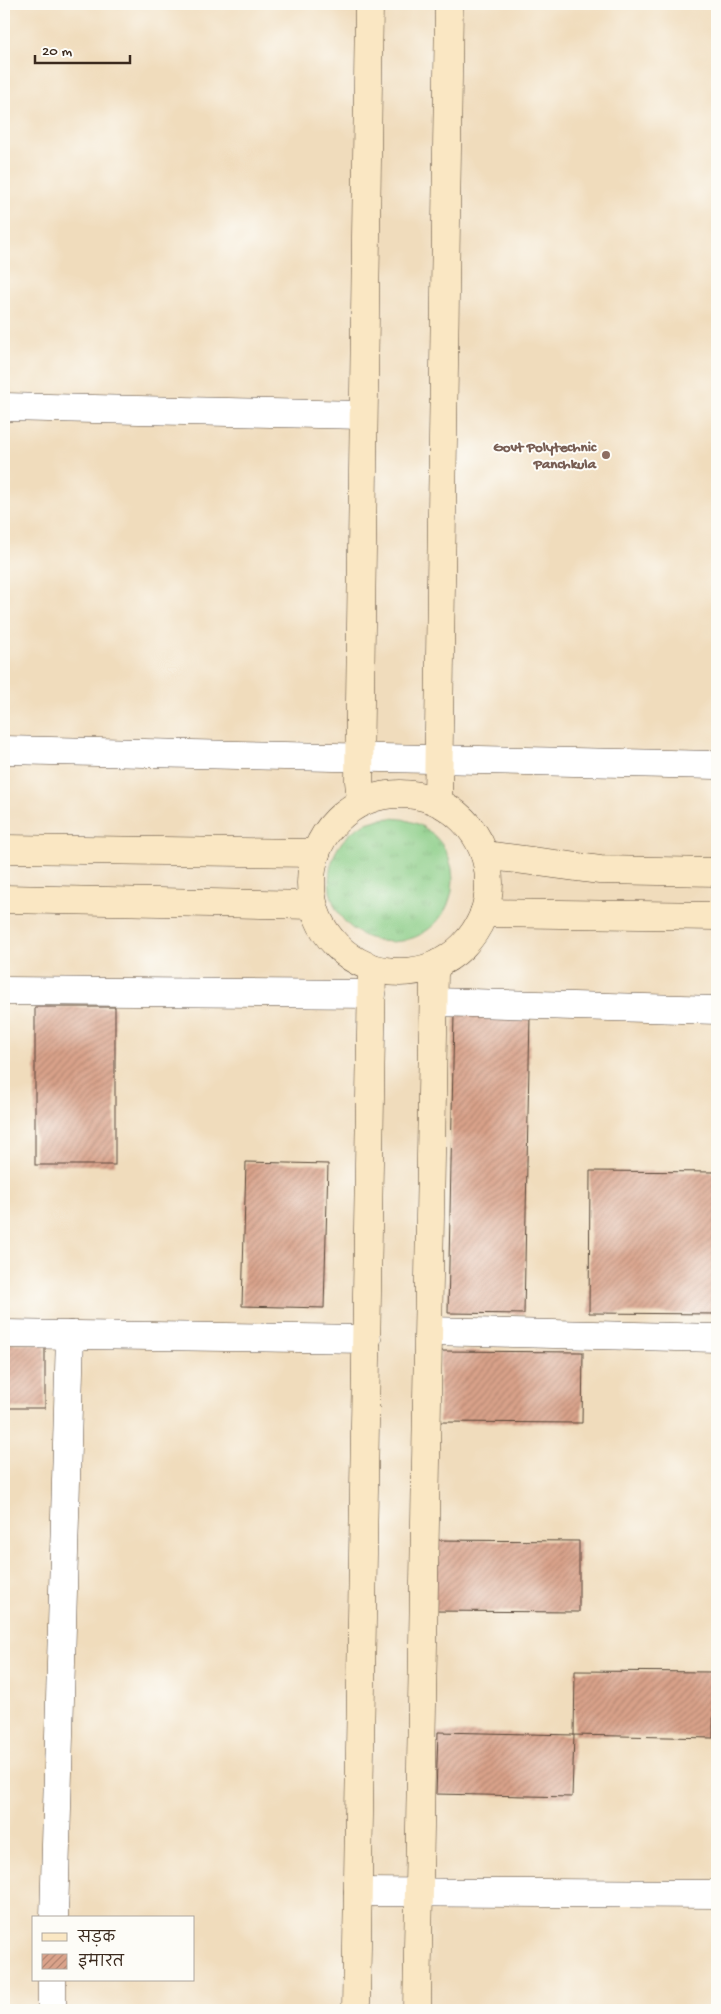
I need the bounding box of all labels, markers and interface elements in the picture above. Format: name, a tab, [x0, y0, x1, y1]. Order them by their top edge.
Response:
scale bar	[35, 32, 130, 64]
text: 20 m	[42, 43, 72, 61]
place label: Govt Polytechnic Panchkula	[493, 439, 597, 474]
marker: Govt Polytechnic Panchkula	[600, 449, 612, 461]
legend	[32, 1916, 195, 1982]
text: सड़क	[77, 1930, 116, 1948]
text: इमारत	[78, 1953, 125, 1972]

